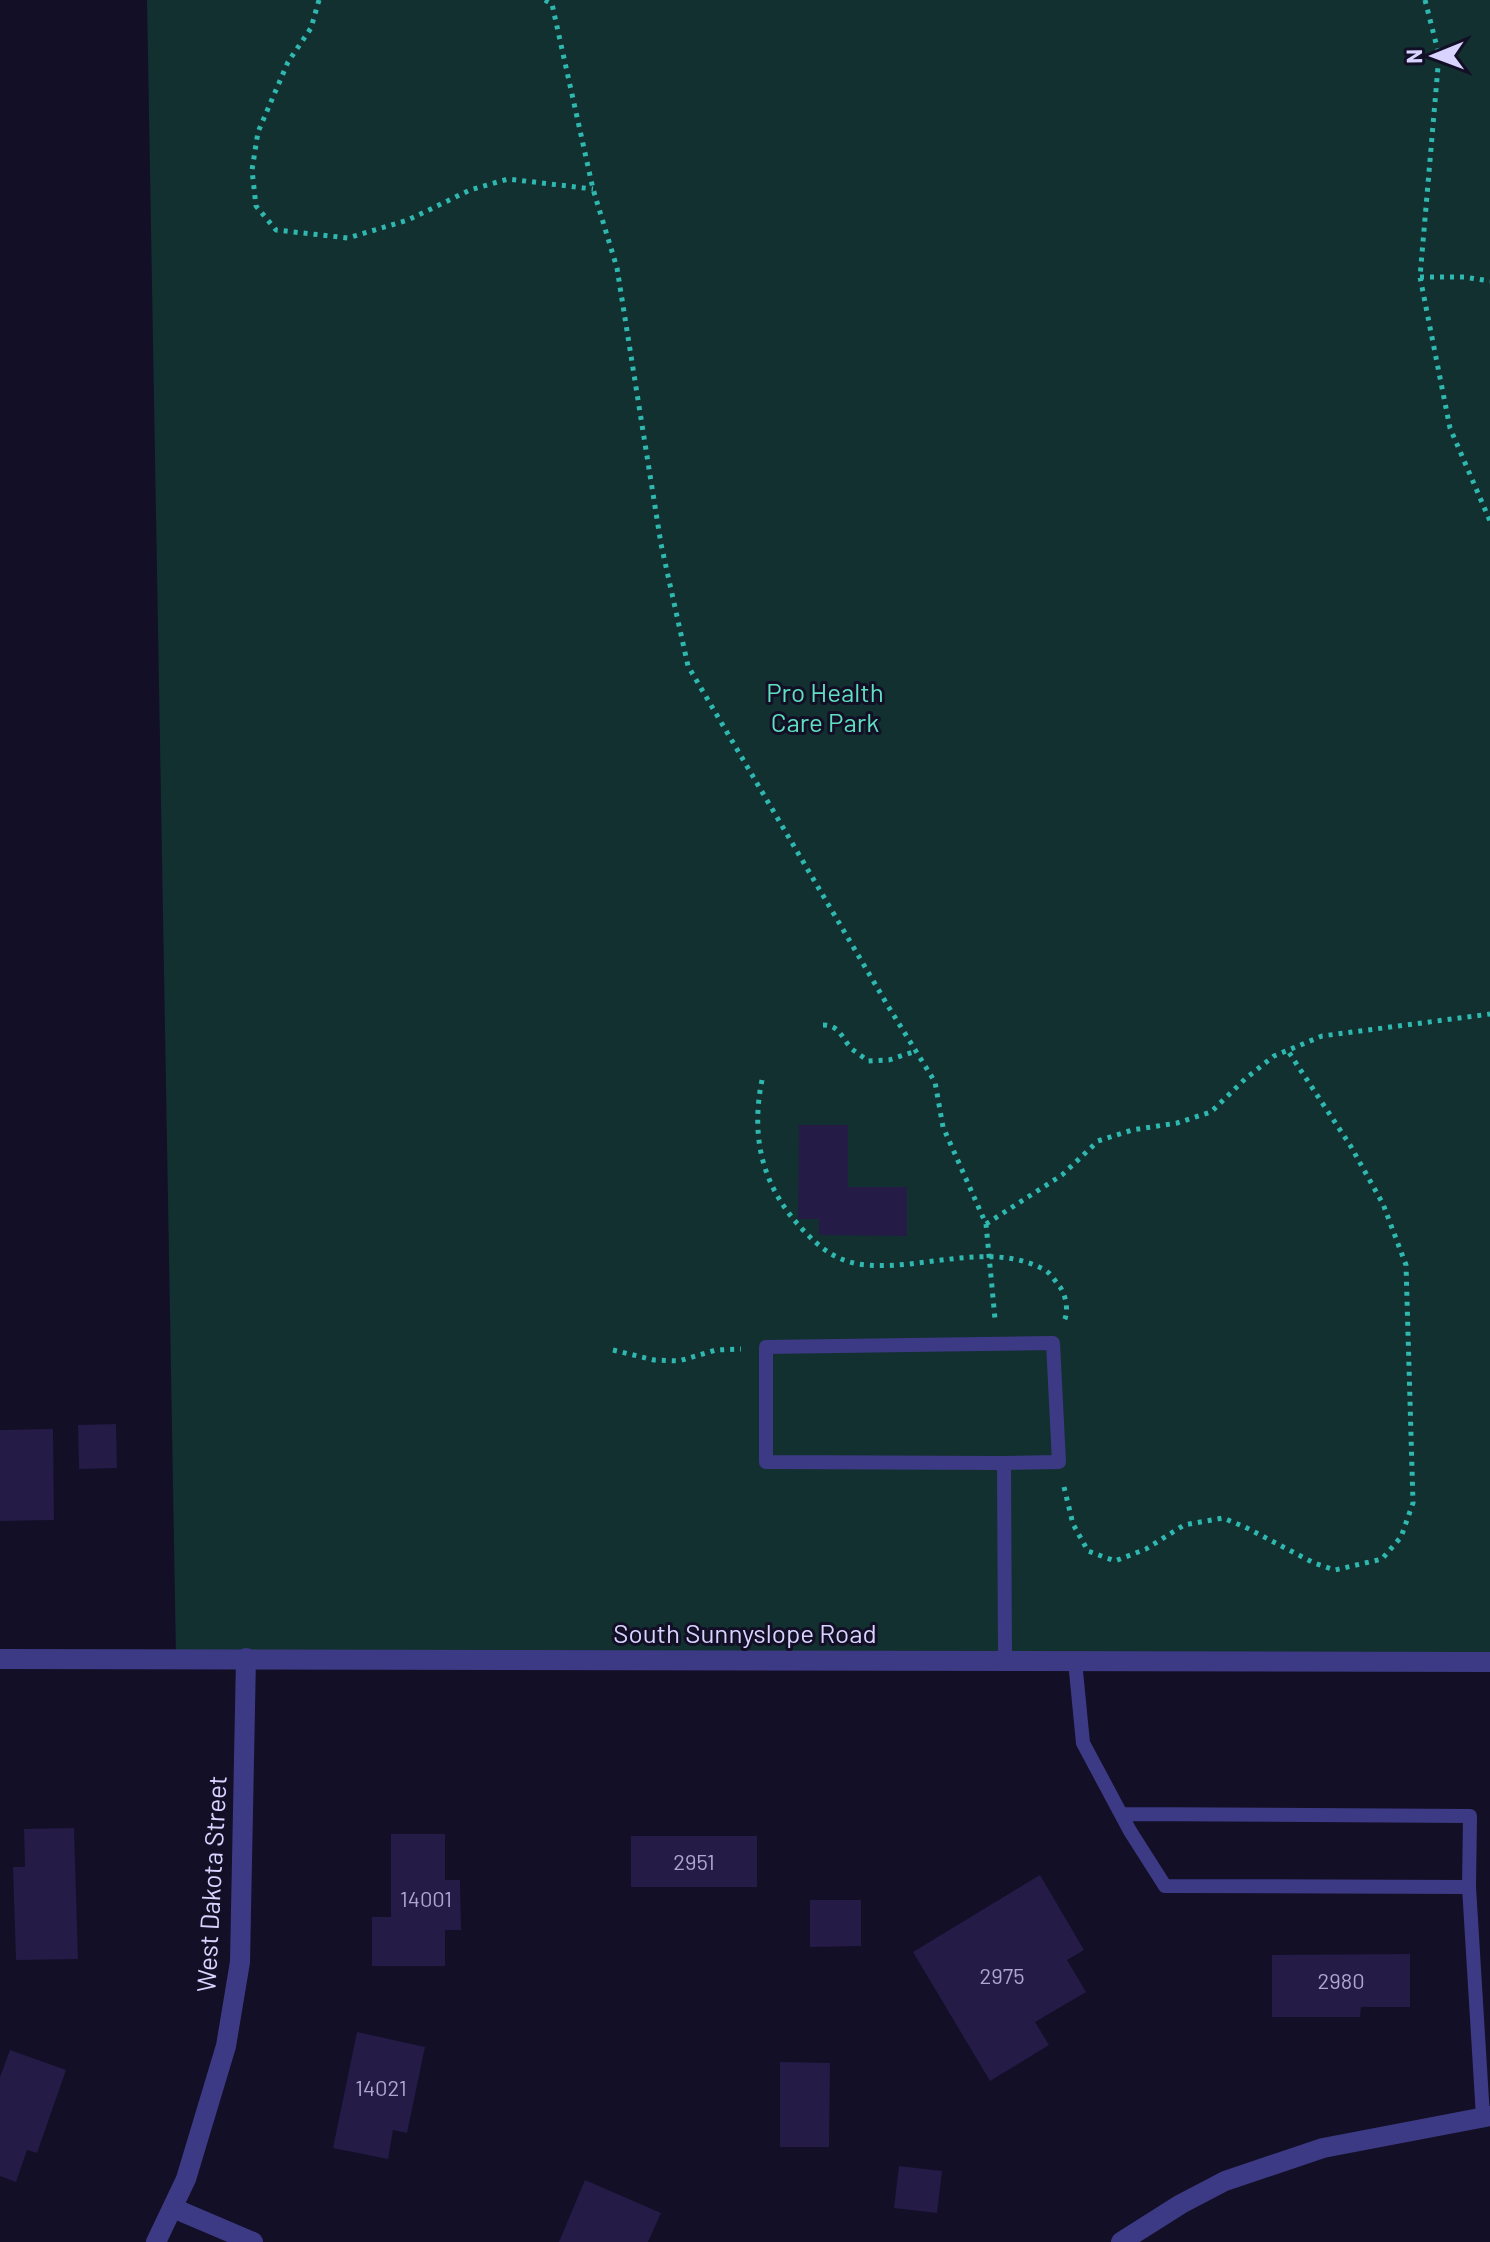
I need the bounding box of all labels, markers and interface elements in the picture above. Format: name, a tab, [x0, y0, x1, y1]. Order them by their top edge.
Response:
north arrow	[1394, 16, 1474, 96]
text: N	[1400, 49, 1426, 64]
park label: Pro Health Care Park	[766, 676, 884, 737]
street label: South Sunnyslope Road	[613, 1617, 877, 1648]
street label: West Dakota Street	[189, 1775, 232, 1993]
house number: 2951	[673, 1848, 715, 1874]
house number: 14001	[400, 1885, 452, 1911]
house number: 2975	[980, 1962, 1024, 1988]
house number: 2980	[1317, 1967, 1365, 1993]
house number: 14021	[355, 2074, 407, 2100]

